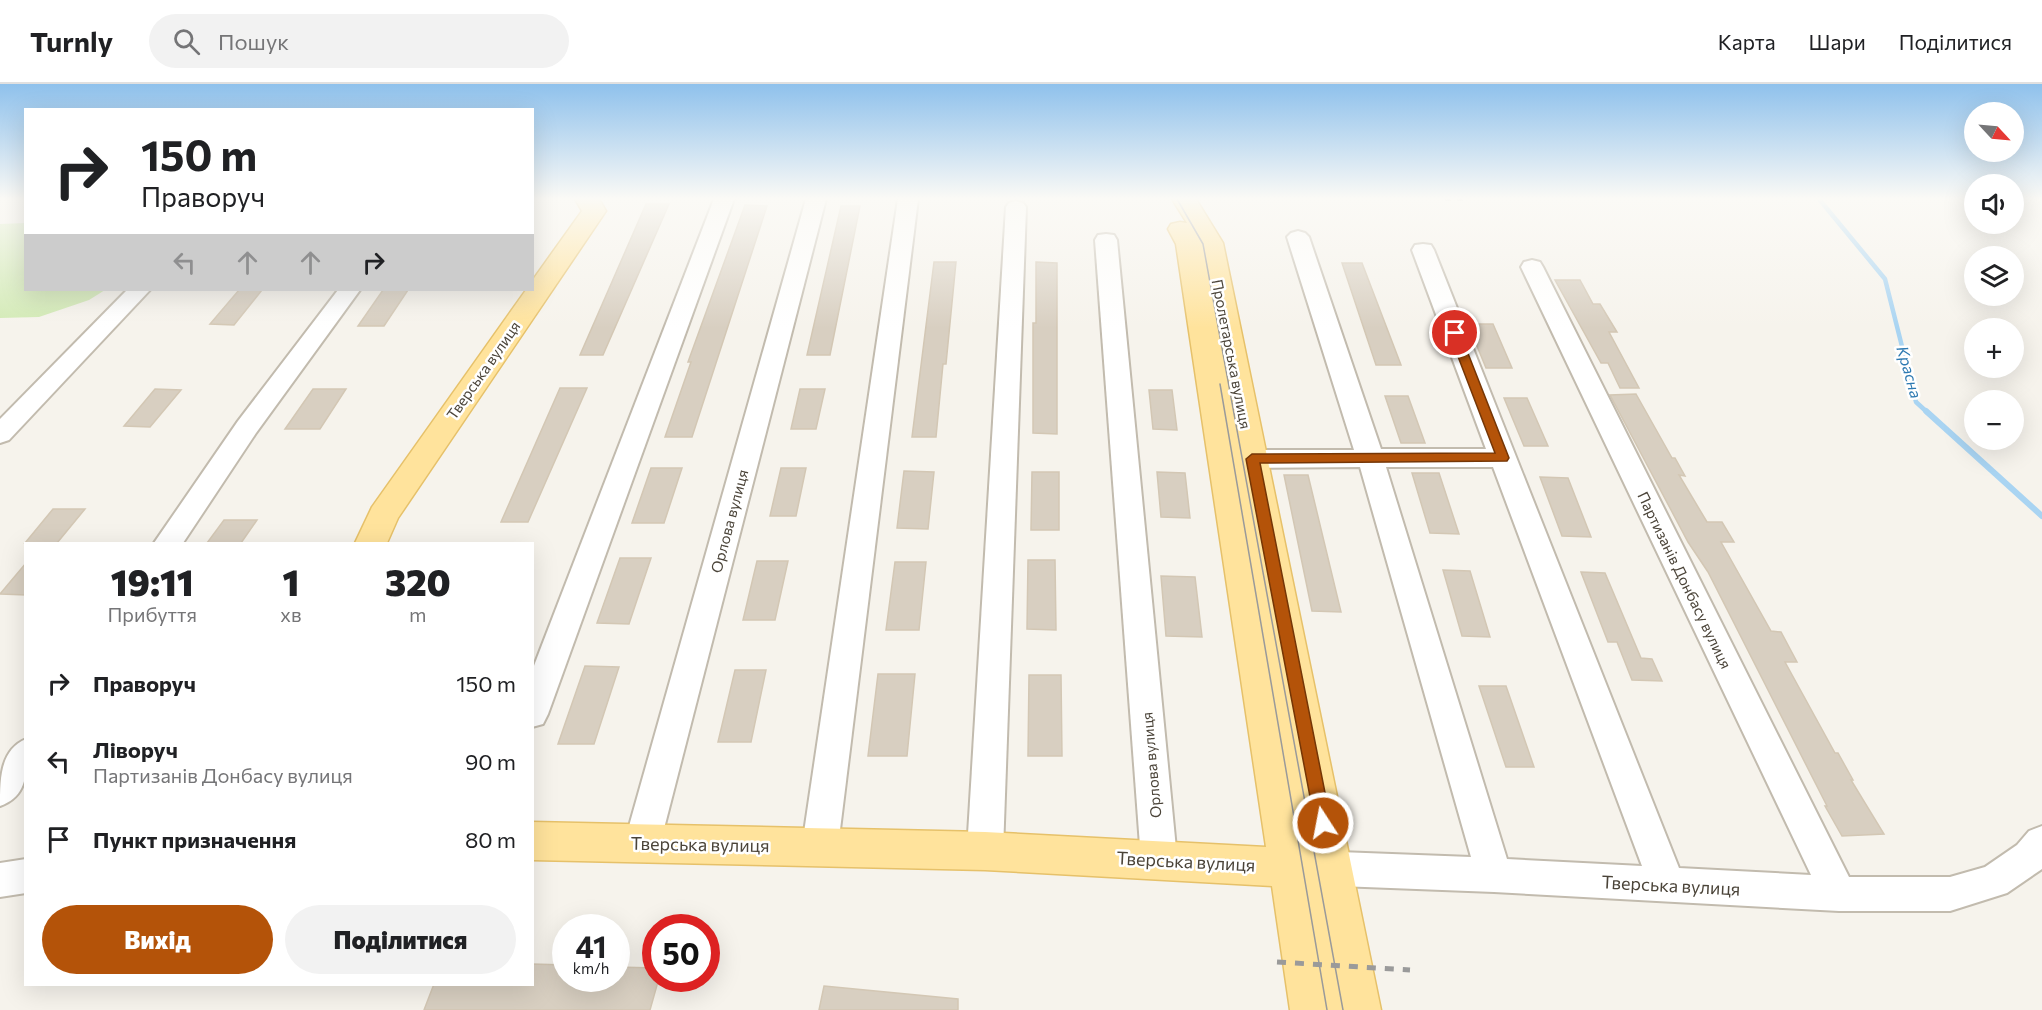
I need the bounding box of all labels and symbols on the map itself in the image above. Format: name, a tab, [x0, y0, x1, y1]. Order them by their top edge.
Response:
north arrow	[1964, 102, 2024, 162]
street label: Пролетарська вулиця	[1209, 278, 1255, 430]
pin	[1429, 307, 1480, 358]
street label: Тверська вулиця	[442, 317, 524, 423]
water label: Красна	[1893, 344, 1927, 400]
street label: Орлова вулиця	[707, 467, 751, 575]
street label: Партизанів Донбасу вулиця	[1634, 489, 1736, 671]
street label: Орлова вулиця	[1137, 711, 1165, 819]
position arrow	[1291, 791, 1355, 855]
street label: Тверська вулиця	[630, 832, 770, 856]
street label: Тверська вулиця	[1116, 846, 1256, 876]
street label: Тверська вулиця	[1601, 870, 1741, 900]
speed limit sign: 50	[642, 914, 720, 992]

